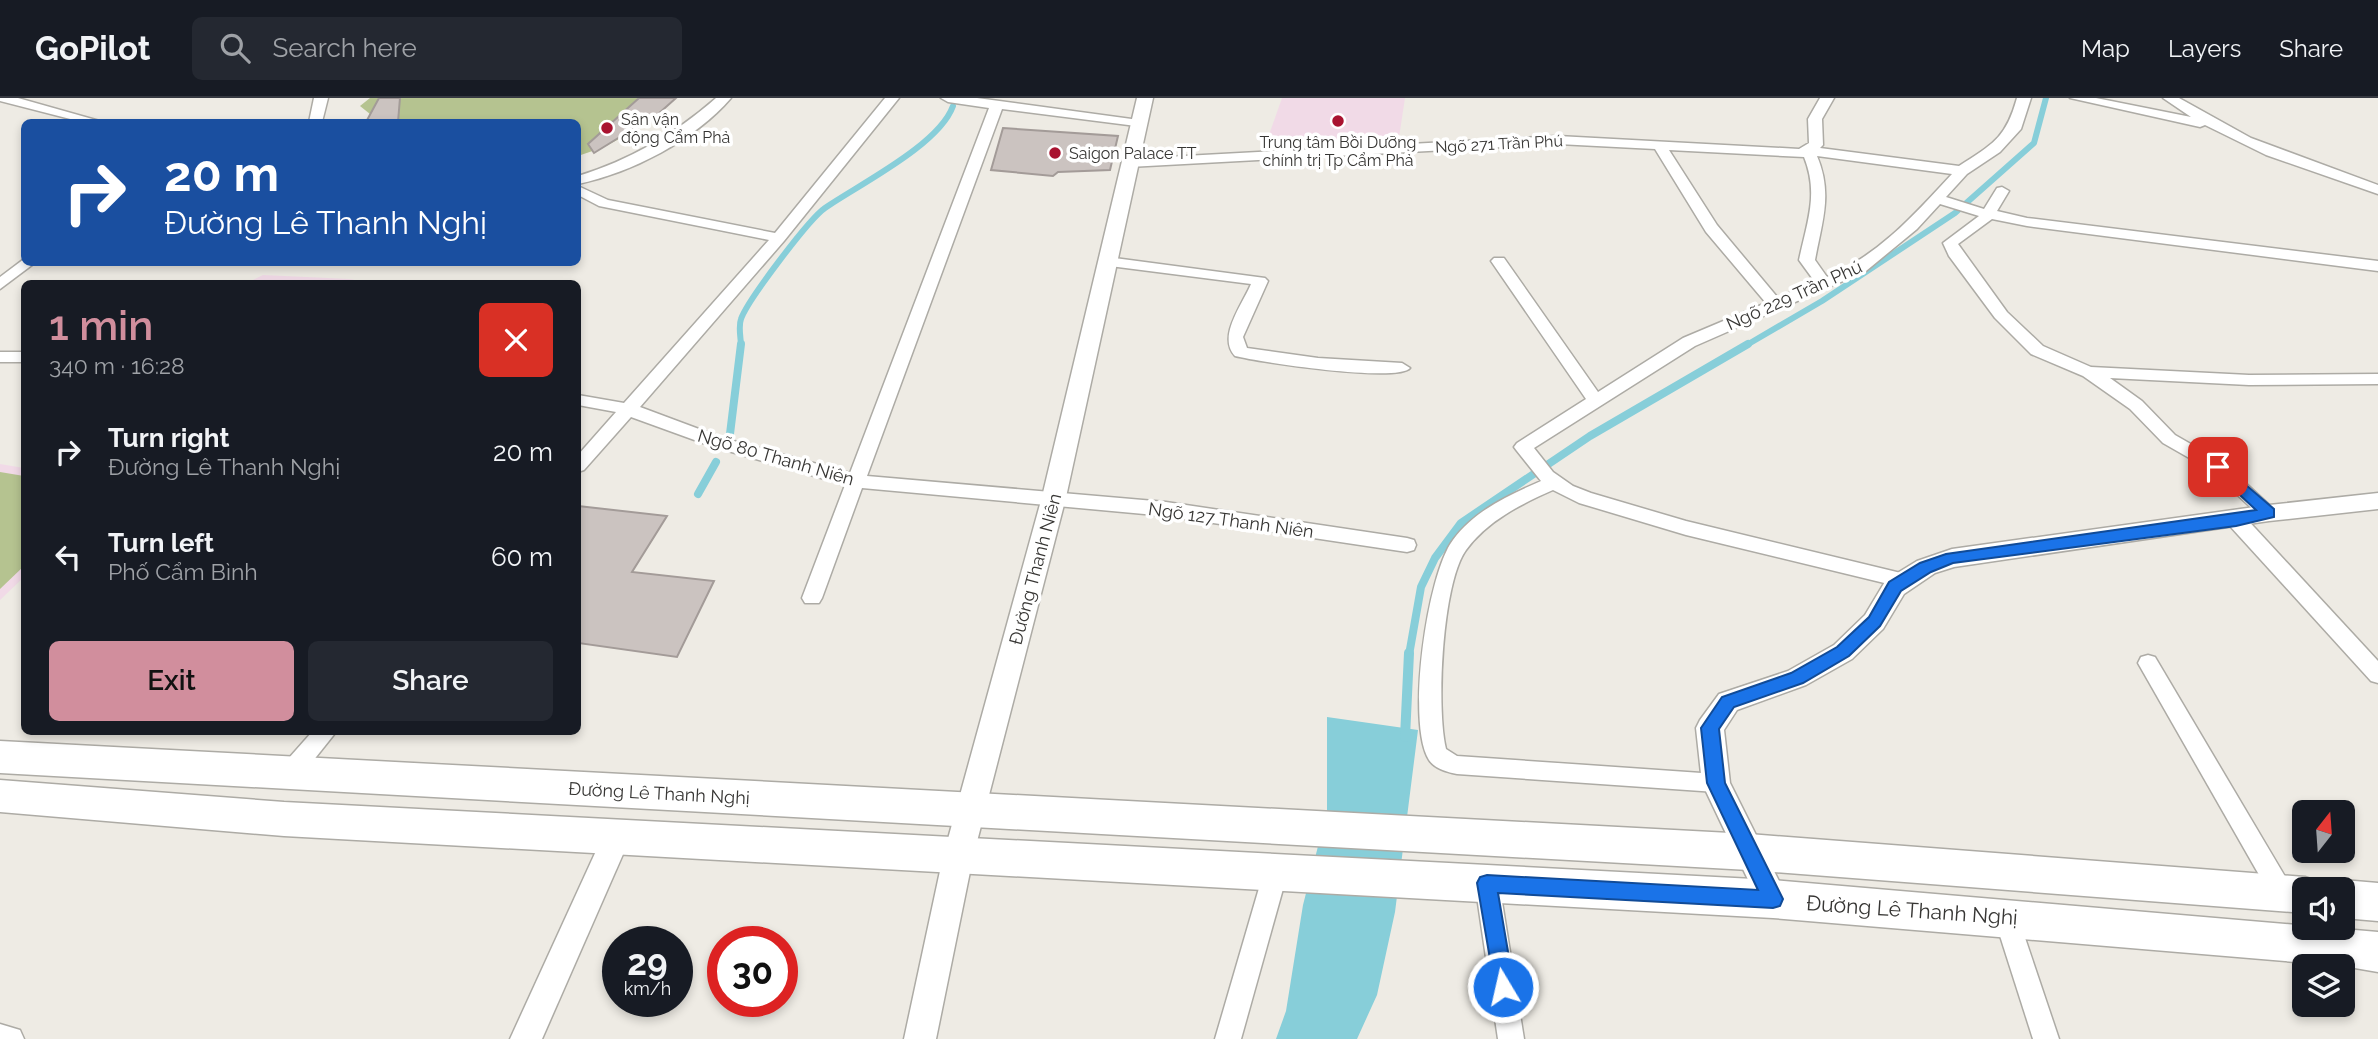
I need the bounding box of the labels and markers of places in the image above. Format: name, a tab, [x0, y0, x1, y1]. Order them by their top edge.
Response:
place label: Sân vận động Cẩm Phả	[621, 110, 730, 147]
marker: Trung tâm Bồi Dưỡng chính trị Tp Cẩm Phả	[1330, 113, 1346, 129]
marker: Sân vận động Cẩm Phả	[599, 120, 615, 136]
place label: Trung tâm Bồi Dưỡng chính trị Tp Cẩm Phả	[1259, 133, 1417, 170]
place label: Saigon Palace TT	[1069, 144, 1197, 163]
marker: Saigon Palace TT	[1047, 145, 1063, 161]
pin	[2188, 437, 2248, 497]

